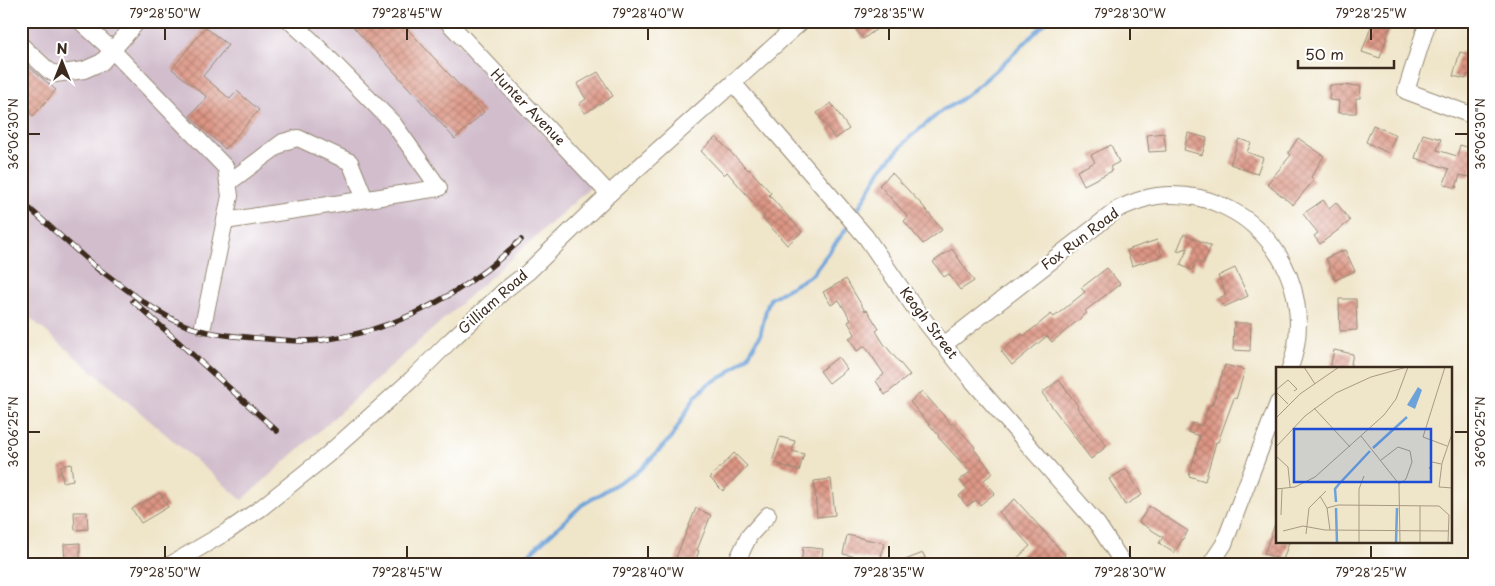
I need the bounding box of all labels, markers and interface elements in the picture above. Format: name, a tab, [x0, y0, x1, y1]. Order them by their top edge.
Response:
text: 79°28'50"W	[129, 4, 201, 22]
text: 79°28'45"W	[372, 4, 443, 22]
text: 79°28'40"W	[612, 4, 684, 22]
text: 79°28'35"W	[854, 4, 925, 22]
text: 79°28'30"W	[1094, 4, 1167, 22]
text: 79°28'25"W	[1335, 4, 1407, 22]
north arrow	[38, 38, 88, 88]
text: N	[56, 38, 68, 59]
scale bar	[1298, 38, 1394, 70]
text: 50 m	[1305, 42, 1344, 65]
street label: Hunter Avenue	[486, 64, 571, 150]
text: 36°06'30"N	[4, 98, 22, 170]
text: 36°06'30"N	[1471, 98, 1489, 170]
street label: Fox Run Road	[1036, 202, 1123, 275]
street label: Gilliam Road	[453, 265, 532, 339]
street label: Keogh Street	[895, 282, 964, 363]
inset map	[1276, 367, 1452, 544]
text: 36°06'25"N	[4, 396, 22, 468]
text: 36°06'25"N	[1471, 396, 1489, 468]
text: 79°28'50"W	[129, 563, 201, 581]
text: 79°28'45"W	[372, 563, 443, 581]
text: 79°28'40"W	[612, 563, 684, 581]
text: 79°28'35"W	[854, 563, 925, 581]
text: 79°28'30"W	[1094, 563, 1167, 581]
text: 79°28'25"W	[1335, 563, 1407, 581]

